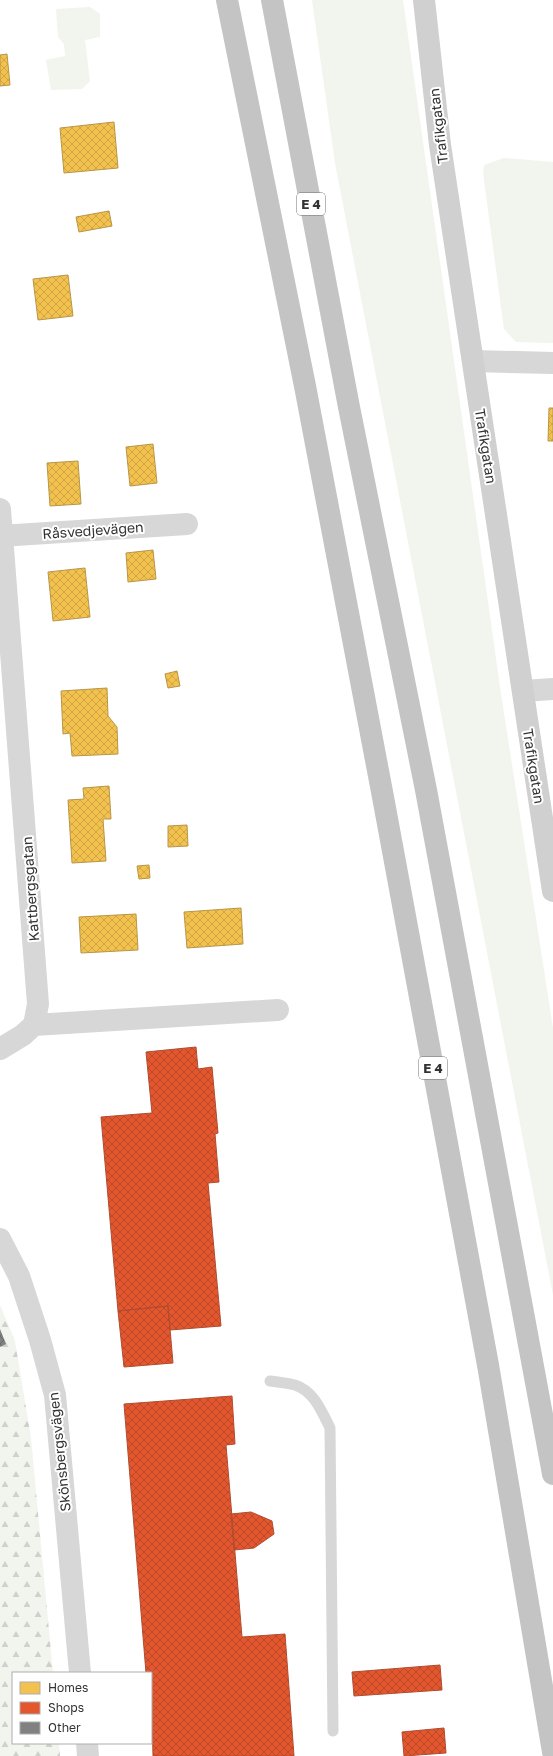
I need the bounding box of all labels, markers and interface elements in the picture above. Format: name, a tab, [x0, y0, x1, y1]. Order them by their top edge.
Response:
street label: Trafikgatan	[425, 87, 451, 165]
road number: E 4	[297, 193, 325, 215]
street label: Trafikgatan	[472, 407, 500, 485]
street label: Råsvedjevägen	[42, 518, 144, 542]
street label: Trafikgatan	[520, 727, 548, 805]
street label: Kattbergsgatan	[18, 836, 42, 942]
road number: E 4	[419, 1057, 447, 1079]
street label: Skönsbergsvägen	[44, 1391, 74, 1513]
legend	[12, 1672, 152, 1744]
text: Homes	[48, 1680, 88, 1695]
text: Shops	[48, 1700, 84, 1715]
text: Other	[48, 1720, 81, 1735]

